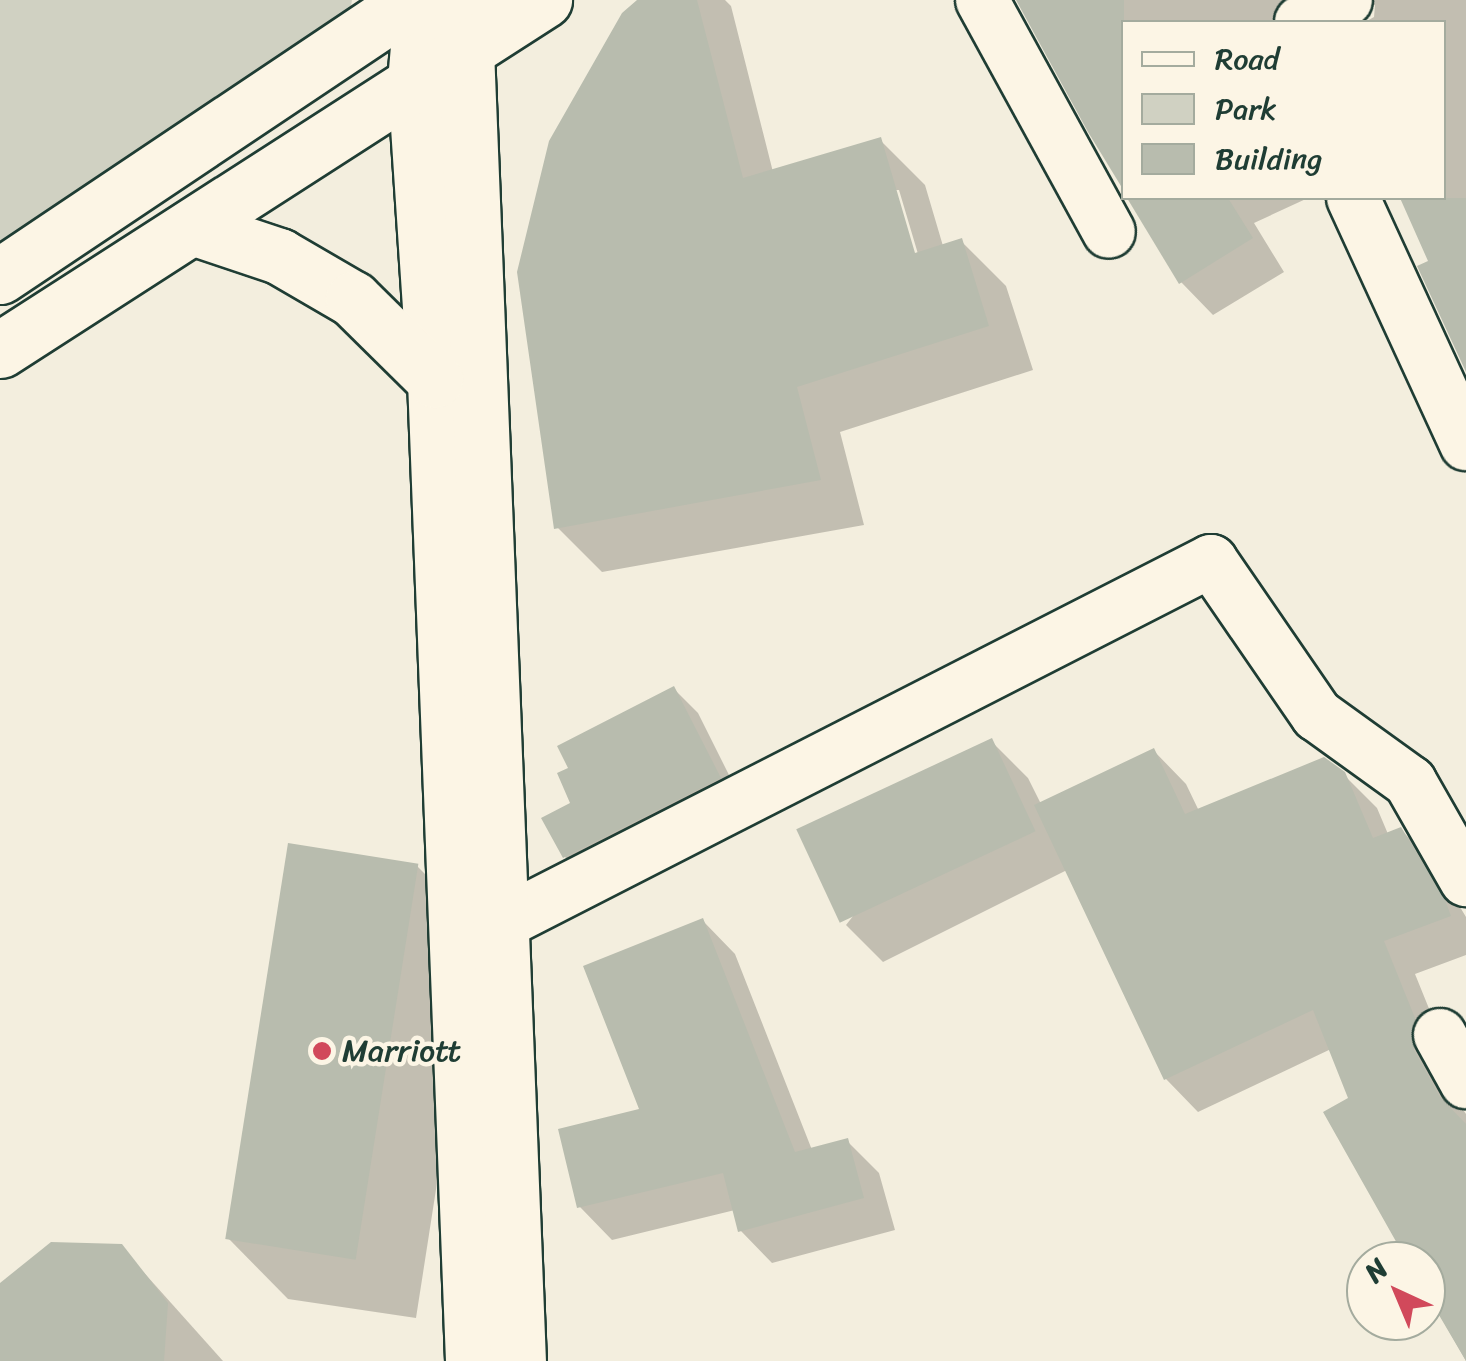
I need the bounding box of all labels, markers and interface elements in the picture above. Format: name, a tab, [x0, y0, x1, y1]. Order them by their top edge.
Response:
legend	[1121, 20, 1446, 200]
text: Road	[1215, 32, 1279, 86]
text: Park	[1215, 82, 1277, 136]
text: Building	[1215, 132, 1322, 186]
place label: Marriott	[342, 1032, 462, 1070]
marker: Marriott	[311, 1040, 333, 1062]
north arrow	[1346, 1241, 1446, 1341]
text: N	[1352, 1246, 1400, 1295]

